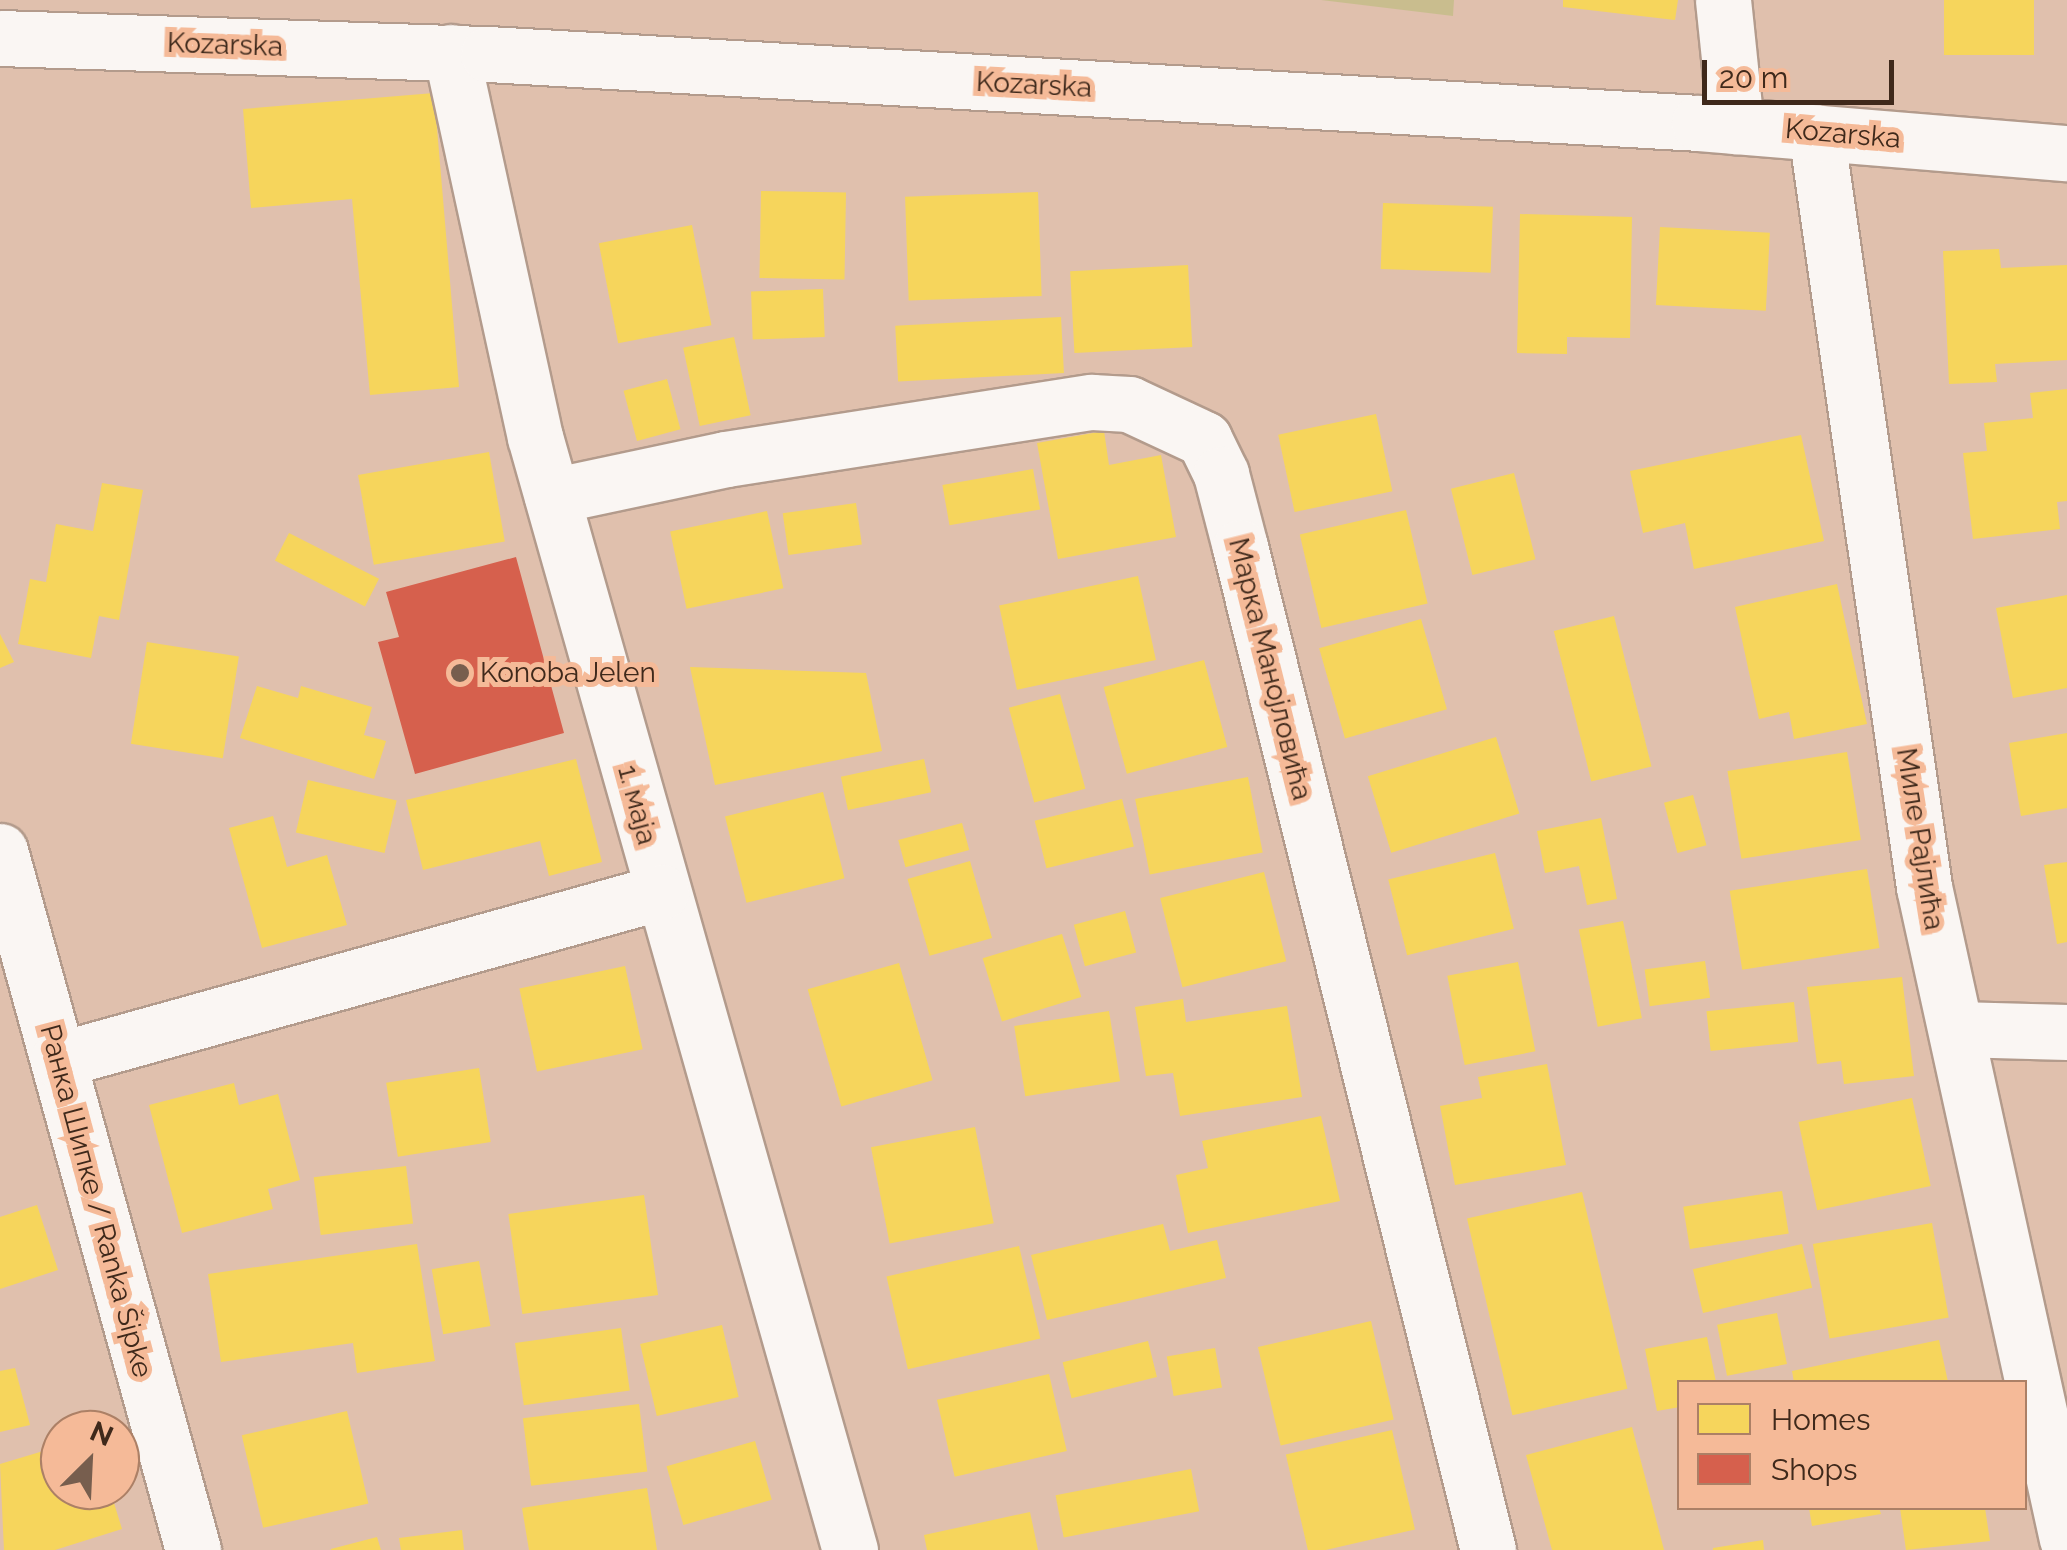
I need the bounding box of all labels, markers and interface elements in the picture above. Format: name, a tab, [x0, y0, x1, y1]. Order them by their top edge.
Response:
street label: Kozarska	[166, 26, 284, 64]
scale bar	[1707, 40, 1900, 102]
text: 20 m	[1719, 60, 1788, 95]
street label: Kozarska	[975, 65, 1093, 105]
street label: Kozarska	[1784, 112, 1902, 156]
street label: Марка Манојловића	[1221, 535, 1319, 803]
place label: Konoba Jelen	[480, 656, 656, 690]
marker: Konoba Jelen	[449, 662, 471, 684]
street label: Миле Рајлића	[1889, 746, 1951, 932]
street label: 1. маја	[610, 762, 664, 848]
street label: Ранка Шипке / Ranka Šipke	[33, 1021, 159, 1381]
legend	[1677, 1380, 2027, 1510]
text: Homes	[1771, 1402, 1870, 1437]
north arrow	[40, 1410, 140, 1510]
text: N	[85, 1415, 118, 1453]
text: Shops	[1771, 1452, 1858, 1487]

